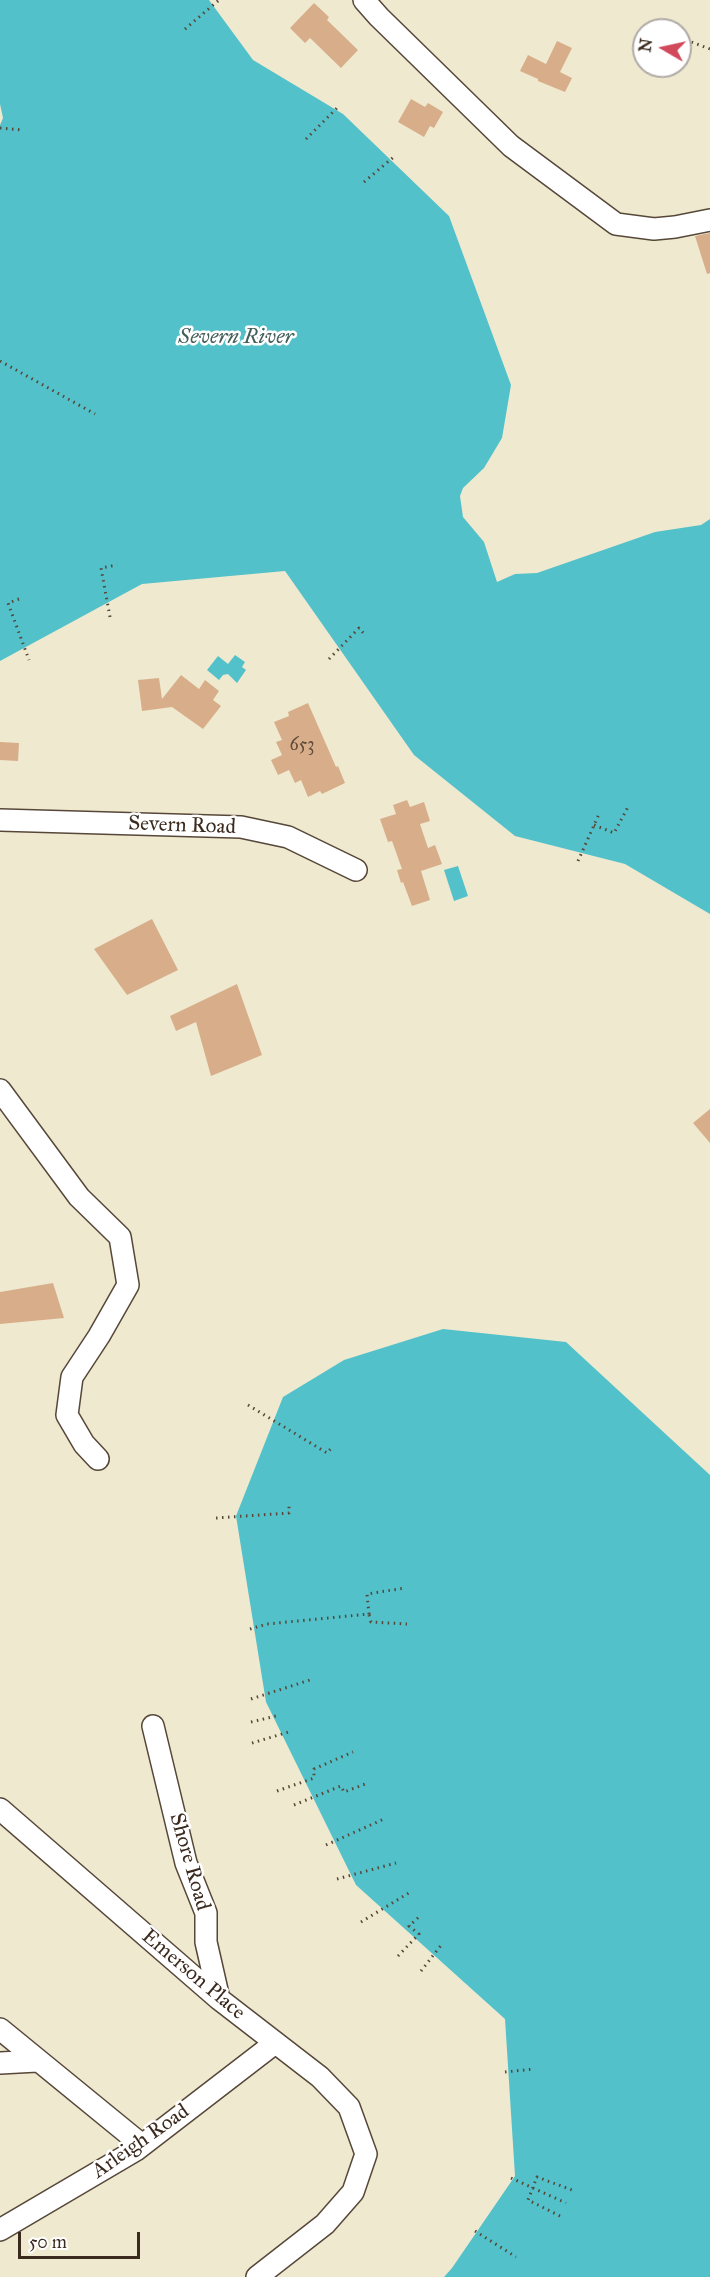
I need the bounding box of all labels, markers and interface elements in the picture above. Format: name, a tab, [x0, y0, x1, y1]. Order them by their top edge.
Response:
north arrow	[632, 18, 692, 78]
text: N	[635, 37, 656, 54]
water label: Severn River	[178, 325, 294, 351]
house number: 653	[290, 735, 314, 757]
street label: Severn Road	[128, 812, 236, 840]
street label: Shore Road	[163, 1810, 215, 1914]
street label: Emerson Place	[136, 1924, 250, 2026]
street label: Arleigh Road	[88, 2099, 194, 2185]
scale bar	[21, 2220, 142, 2258]
text: 50 m	[29, 2231, 67, 2253]

